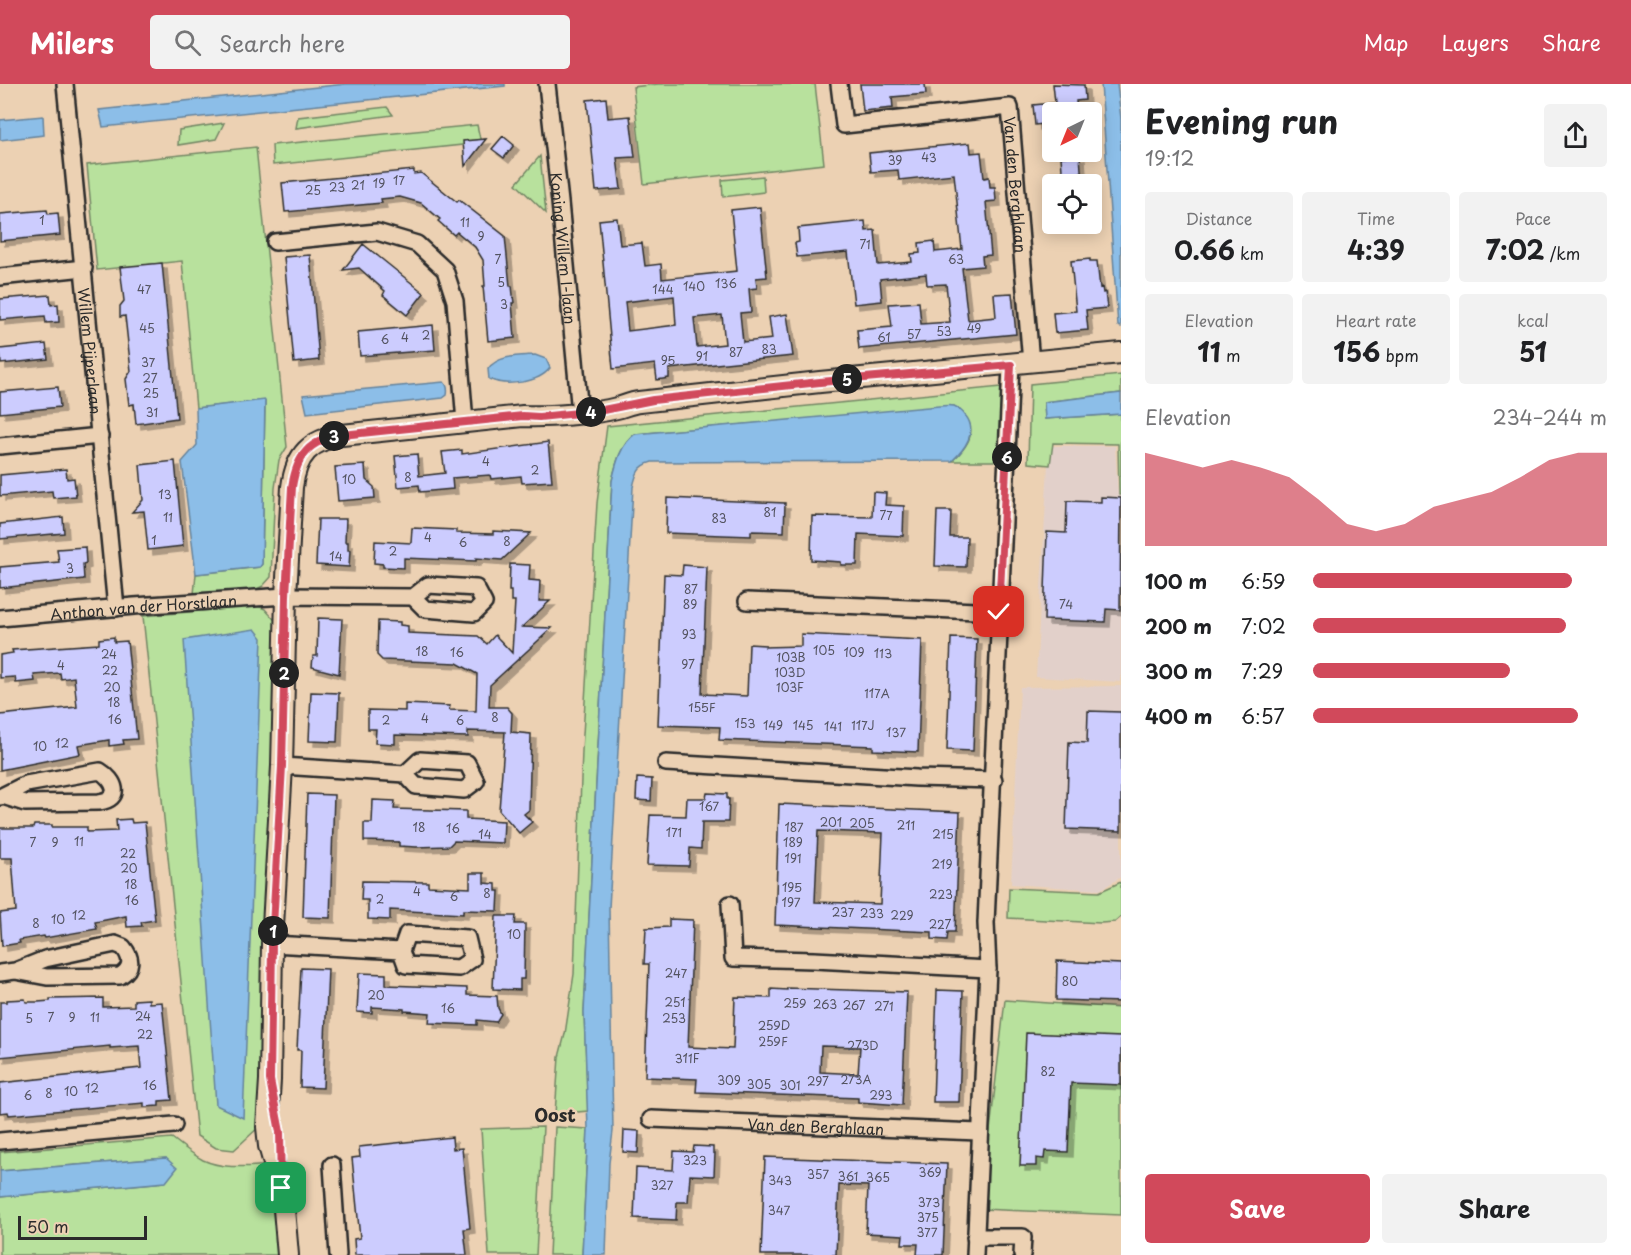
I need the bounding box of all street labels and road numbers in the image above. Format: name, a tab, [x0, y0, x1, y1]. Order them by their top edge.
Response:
street label: Van den Berghlaan	[999, 115, 1033, 254]
street label: Koning Willem I-laan	[545, 171, 583, 325]
street label: Willem Pijperlaan	[73, 286, 109, 415]
street label: Anthon van der Horstlaan	[49, 588, 238, 625]
street label: Van den Berghlaan	[747, 1111, 885, 1140]

